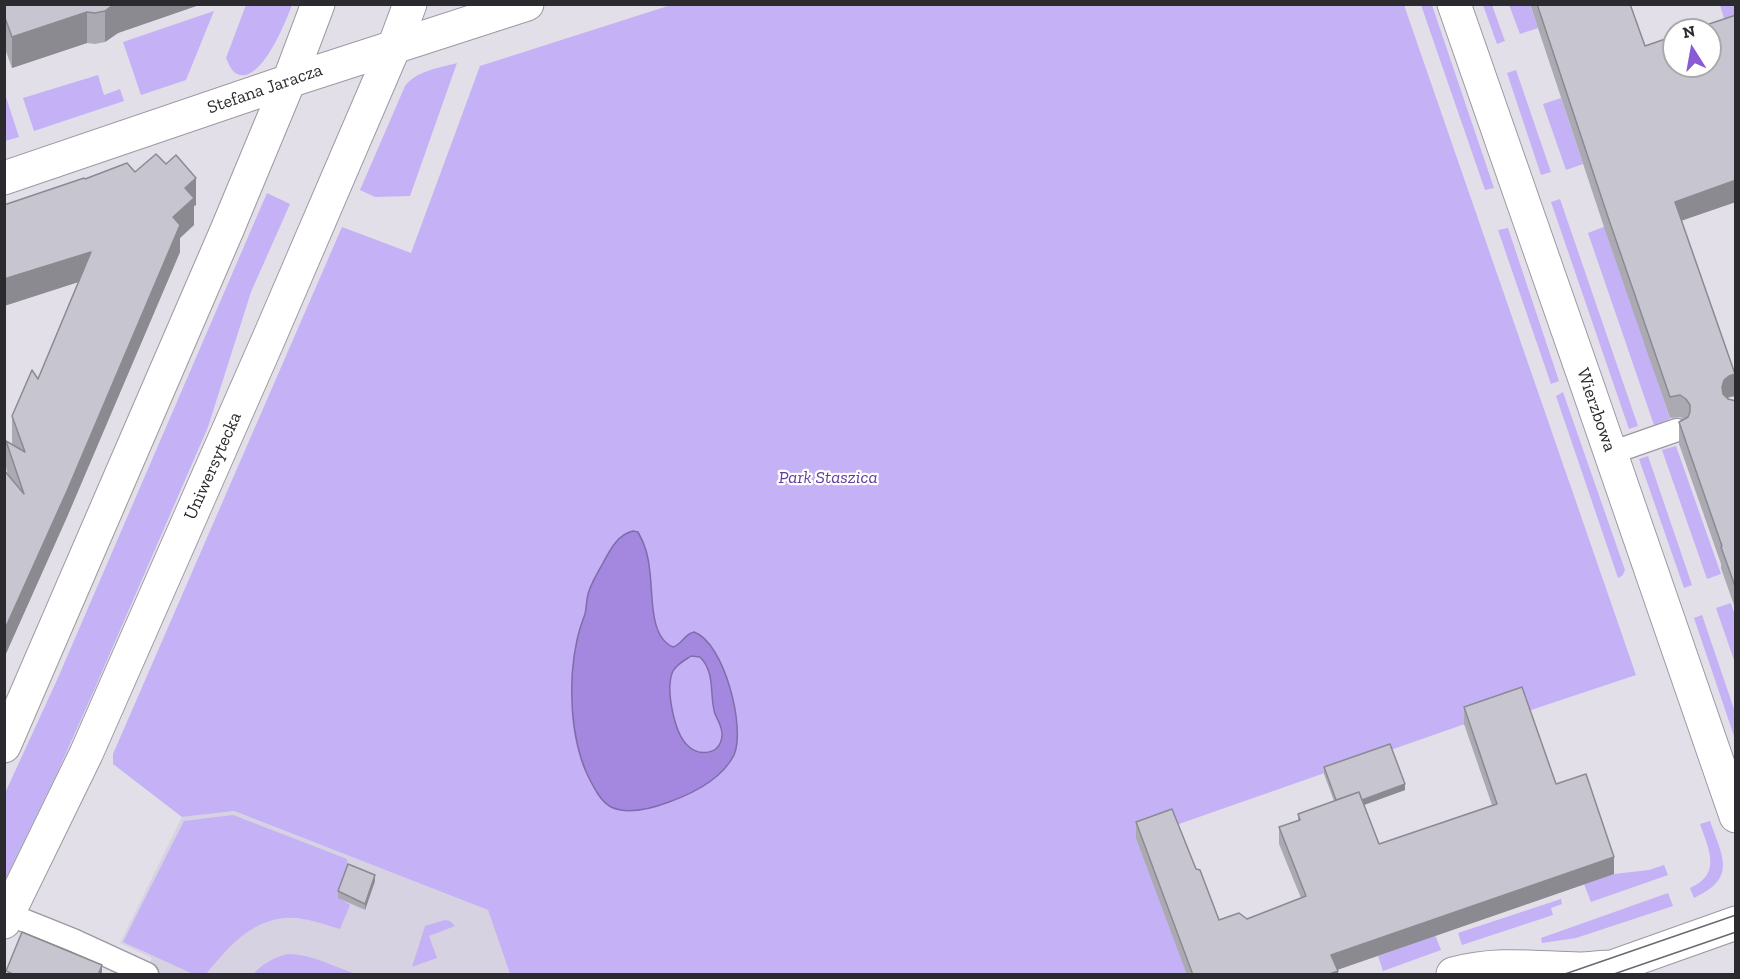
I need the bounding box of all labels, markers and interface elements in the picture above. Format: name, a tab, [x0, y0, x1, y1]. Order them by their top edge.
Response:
north arrow	[1662, 18, 1722, 78]
text: N	[1681, 21, 1697, 42]
street label: Stefana Jaracza	[205, 59, 325, 119]
street label: Wierzbowa	[1572, 365, 1620, 455]
street label: Uniwersytecka	[180, 409, 246, 523]
park label: Park Staszica	[779, 467, 877, 489]

